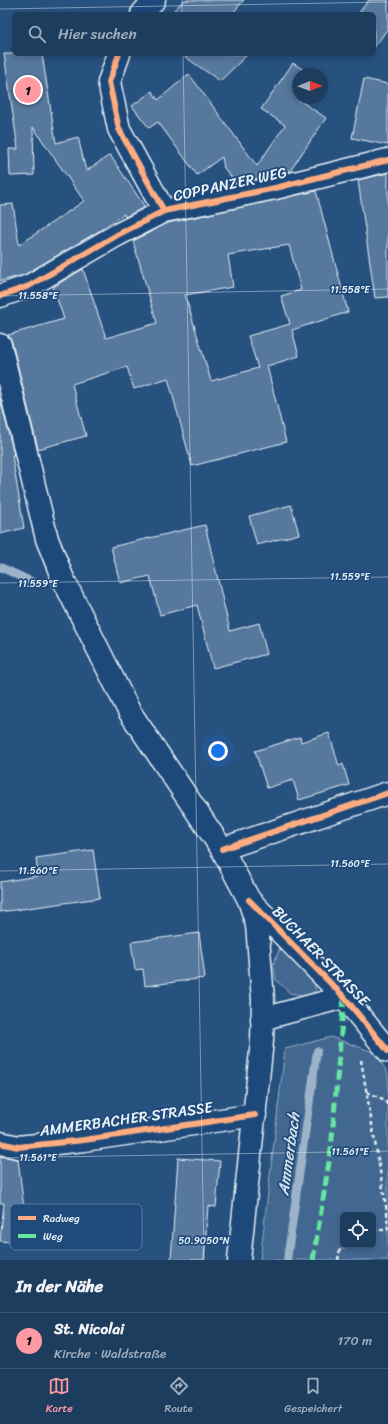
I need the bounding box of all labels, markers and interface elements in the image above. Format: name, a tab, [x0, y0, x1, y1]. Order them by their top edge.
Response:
search box	[12, 12, 376, 56]
text: Hier suchen	[58, 21, 137, 47]
icon: search	[26, 23, 48, 45]
north arrow	[292, 68, 328, 104]
pin: 1	[15, 75, 41, 105]
street label: COPPANZER WEG	[171, 159, 289, 209]
text: 11.558°E	[330, 281, 371, 299]
text: 11.558°E	[18, 287, 59, 305]
text: 11.559°E	[330, 568, 371, 586]
text: 11.559°E	[18, 575, 59, 593]
your location	[208, 741, 228, 761]
text: 11.560°E	[330, 855, 371, 873]
text: 11.560°E	[18, 862, 59, 880]
street label: BUCHAER STRASSE	[266, 899, 377, 1014]
street label: AMMERBACHER STRASSE	[37, 1094, 216, 1144]
water label: Ammerbach	[268, 1109, 309, 1198]
text: 11.561°E	[331, 1143, 370, 1161]
text: 11.561°E	[19, 1149, 58, 1167]
legend	[10, 1204, 142, 1250]
text: Radweg	[43, 1209, 80, 1228]
map controls	[340, 1212, 376, 1248]
button: locate	[340, 1212, 376, 1248]
text: Weg	[43, 1227, 63, 1246]
text: 50.9050°N	[178, 1232, 230, 1250]
text: In der Nähe	[16, 1271, 103, 1301]
text: St. Nicolai	[54, 1316, 124, 1342]
text: 1	[26, 1329, 32, 1352]
text: 170 m	[337, 1329, 372, 1352]
text: Kirche · Waldstraße	[54, 1342, 166, 1365]
tab: Karte	[46, 1375, 73, 1418]
tab: Route	[164, 1375, 193, 1418]
tab: Gespeichert	[284, 1375, 342, 1418]

